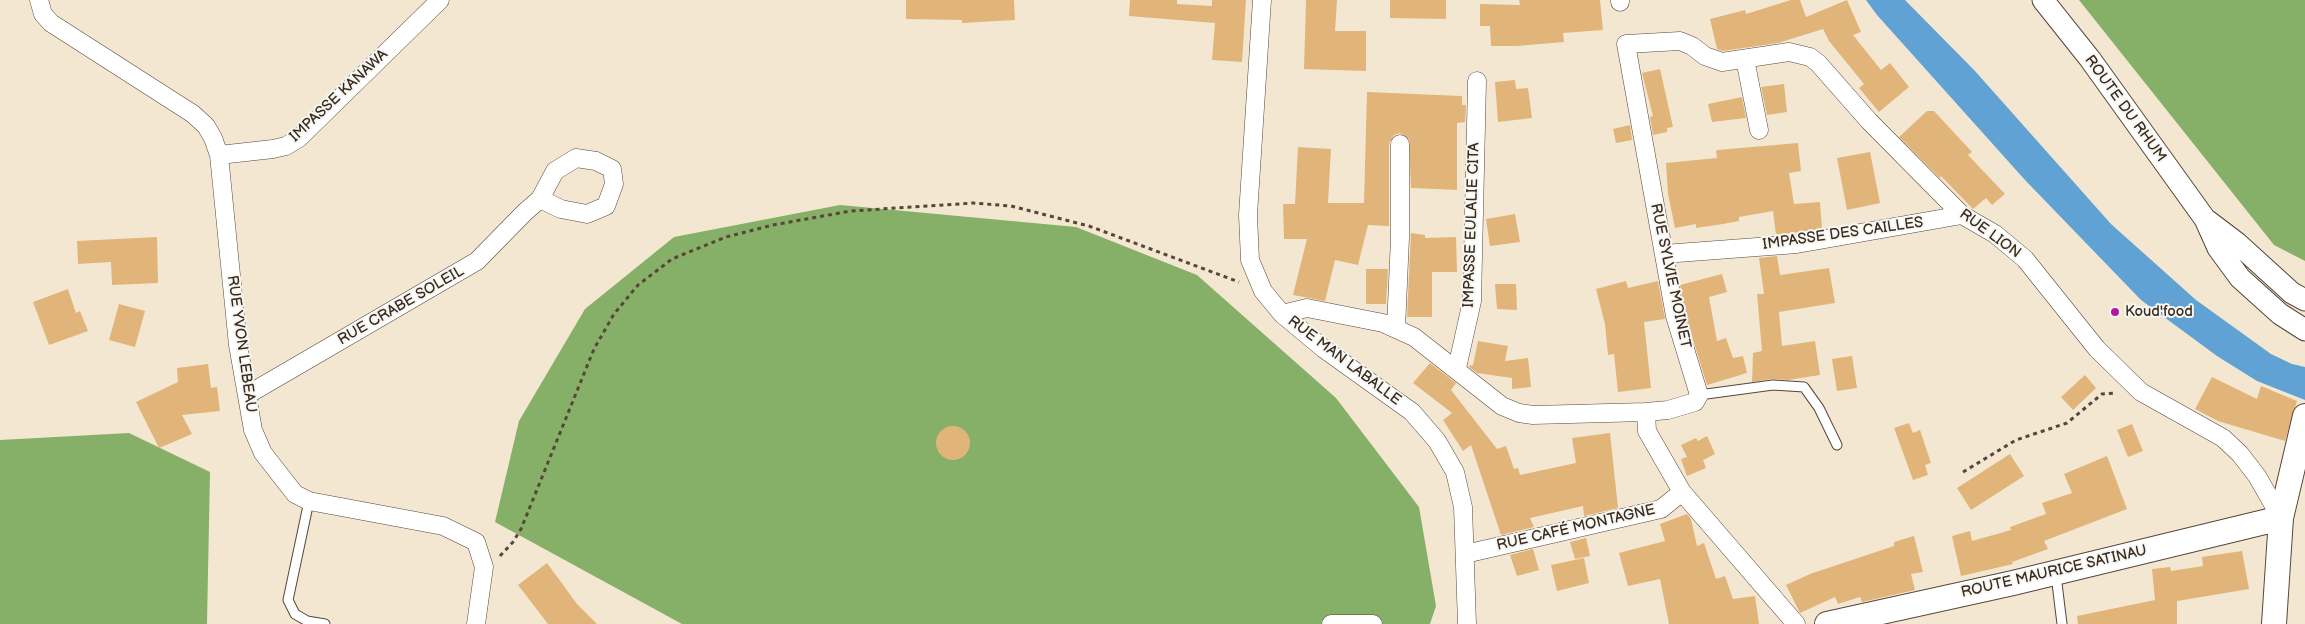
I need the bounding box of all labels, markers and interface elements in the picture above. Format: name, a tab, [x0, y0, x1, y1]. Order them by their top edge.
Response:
street label: IMPASSE KANAWA	[286, 46, 392, 146]
street label: ROUTE DU RHUM	[2080, 52, 2170, 166]
street label: IMPASSE EULALIE CITA	[1460, 142, 1484, 308]
street label: RUE SYLVIE MOINET	[1646, 202, 1694, 350]
street label: RUE LION	[1956, 206, 2024, 262]
street label: IMPASSE DES CAILLES	[1762, 214, 1924, 254]
street label: RUE CRABE SOLEIL	[335, 263, 467, 349]
street label: RUE YVON LEBEAU	[222, 274, 260, 414]
place label: Koud'food	[2125, 303, 2193, 321]
marker: Koud'food	[2109, 306, 2121, 318]
street label: RUE MAN LABALLE	[1284, 312, 1404, 410]
street label: RUE CAFÉ MONTAGNE	[1495, 501, 1657, 555]
street label: ROUTE MAURICE SATINAU	[1959, 542, 2149, 602]

